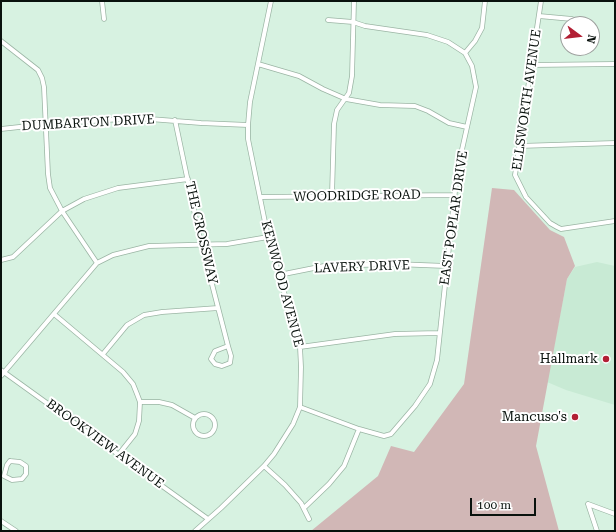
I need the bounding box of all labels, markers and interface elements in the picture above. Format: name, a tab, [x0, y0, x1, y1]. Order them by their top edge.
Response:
north arrow	[560, 16, 600, 56]
street label: ELLSWORTH AVENUE	[509, 28, 545, 172]
text: N	[584, 33, 598, 45]
street label: DUMBARTON DRIVE	[21, 112, 155, 134]
street label: EAST POPLAR DRIVE	[437, 150, 471, 286]
street label: THE CROSSWAY	[182, 180, 220, 286]
street label: WOODRIDGE ROAD	[293, 187, 421, 205]
street label: KENWOOD AVENUE	[258, 219, 306, 349]
street label: LAVERY DRIVE	[314, 258, 410, 276]
place label: Hallmark	[540, 351, 598, 367]
marker: Hallmark	[601, 354, 611, 364]
street label: BROOKVIEW AVENUE	[43, 396, 167, 492]
place label: Mancuso's	[502, 409, 567, 425]
marker: Mancuso's	[570, 412, 580, 422]
scale bar	[472, 490, 538, 516]
text: 100 m	[477, 498, 511, 512]

